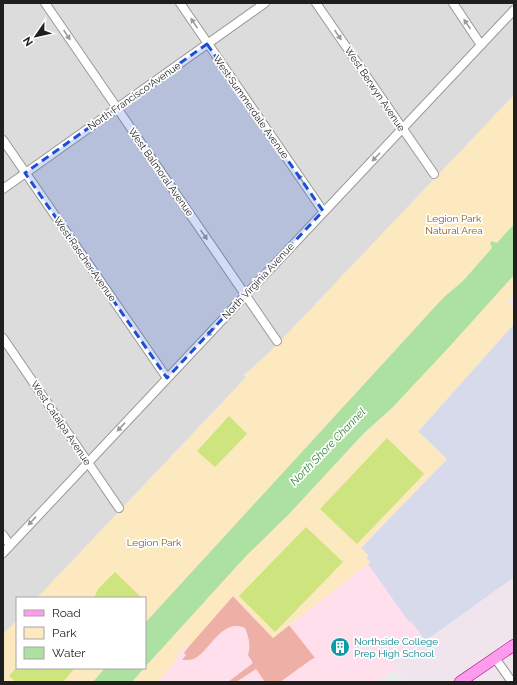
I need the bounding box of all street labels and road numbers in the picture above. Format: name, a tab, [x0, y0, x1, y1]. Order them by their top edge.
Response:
street label: West Berwyn Avenue	[343, 45, 407, 133]
street label: West Summerdale Avenue	[211, 53, 291, 161]
street label: North Francisco Avenue	[86, 60, 182, 132]
street label: West Balmoral Avenue	[126, 126, 196, 218]
street label: West Rascher Avenue	[52, 215, 119, 304]
street label: North Virginia Avenue	[220, 241, 296, 321]
street label: West Catalpa Avenue	[29, 379, 93, 467]

